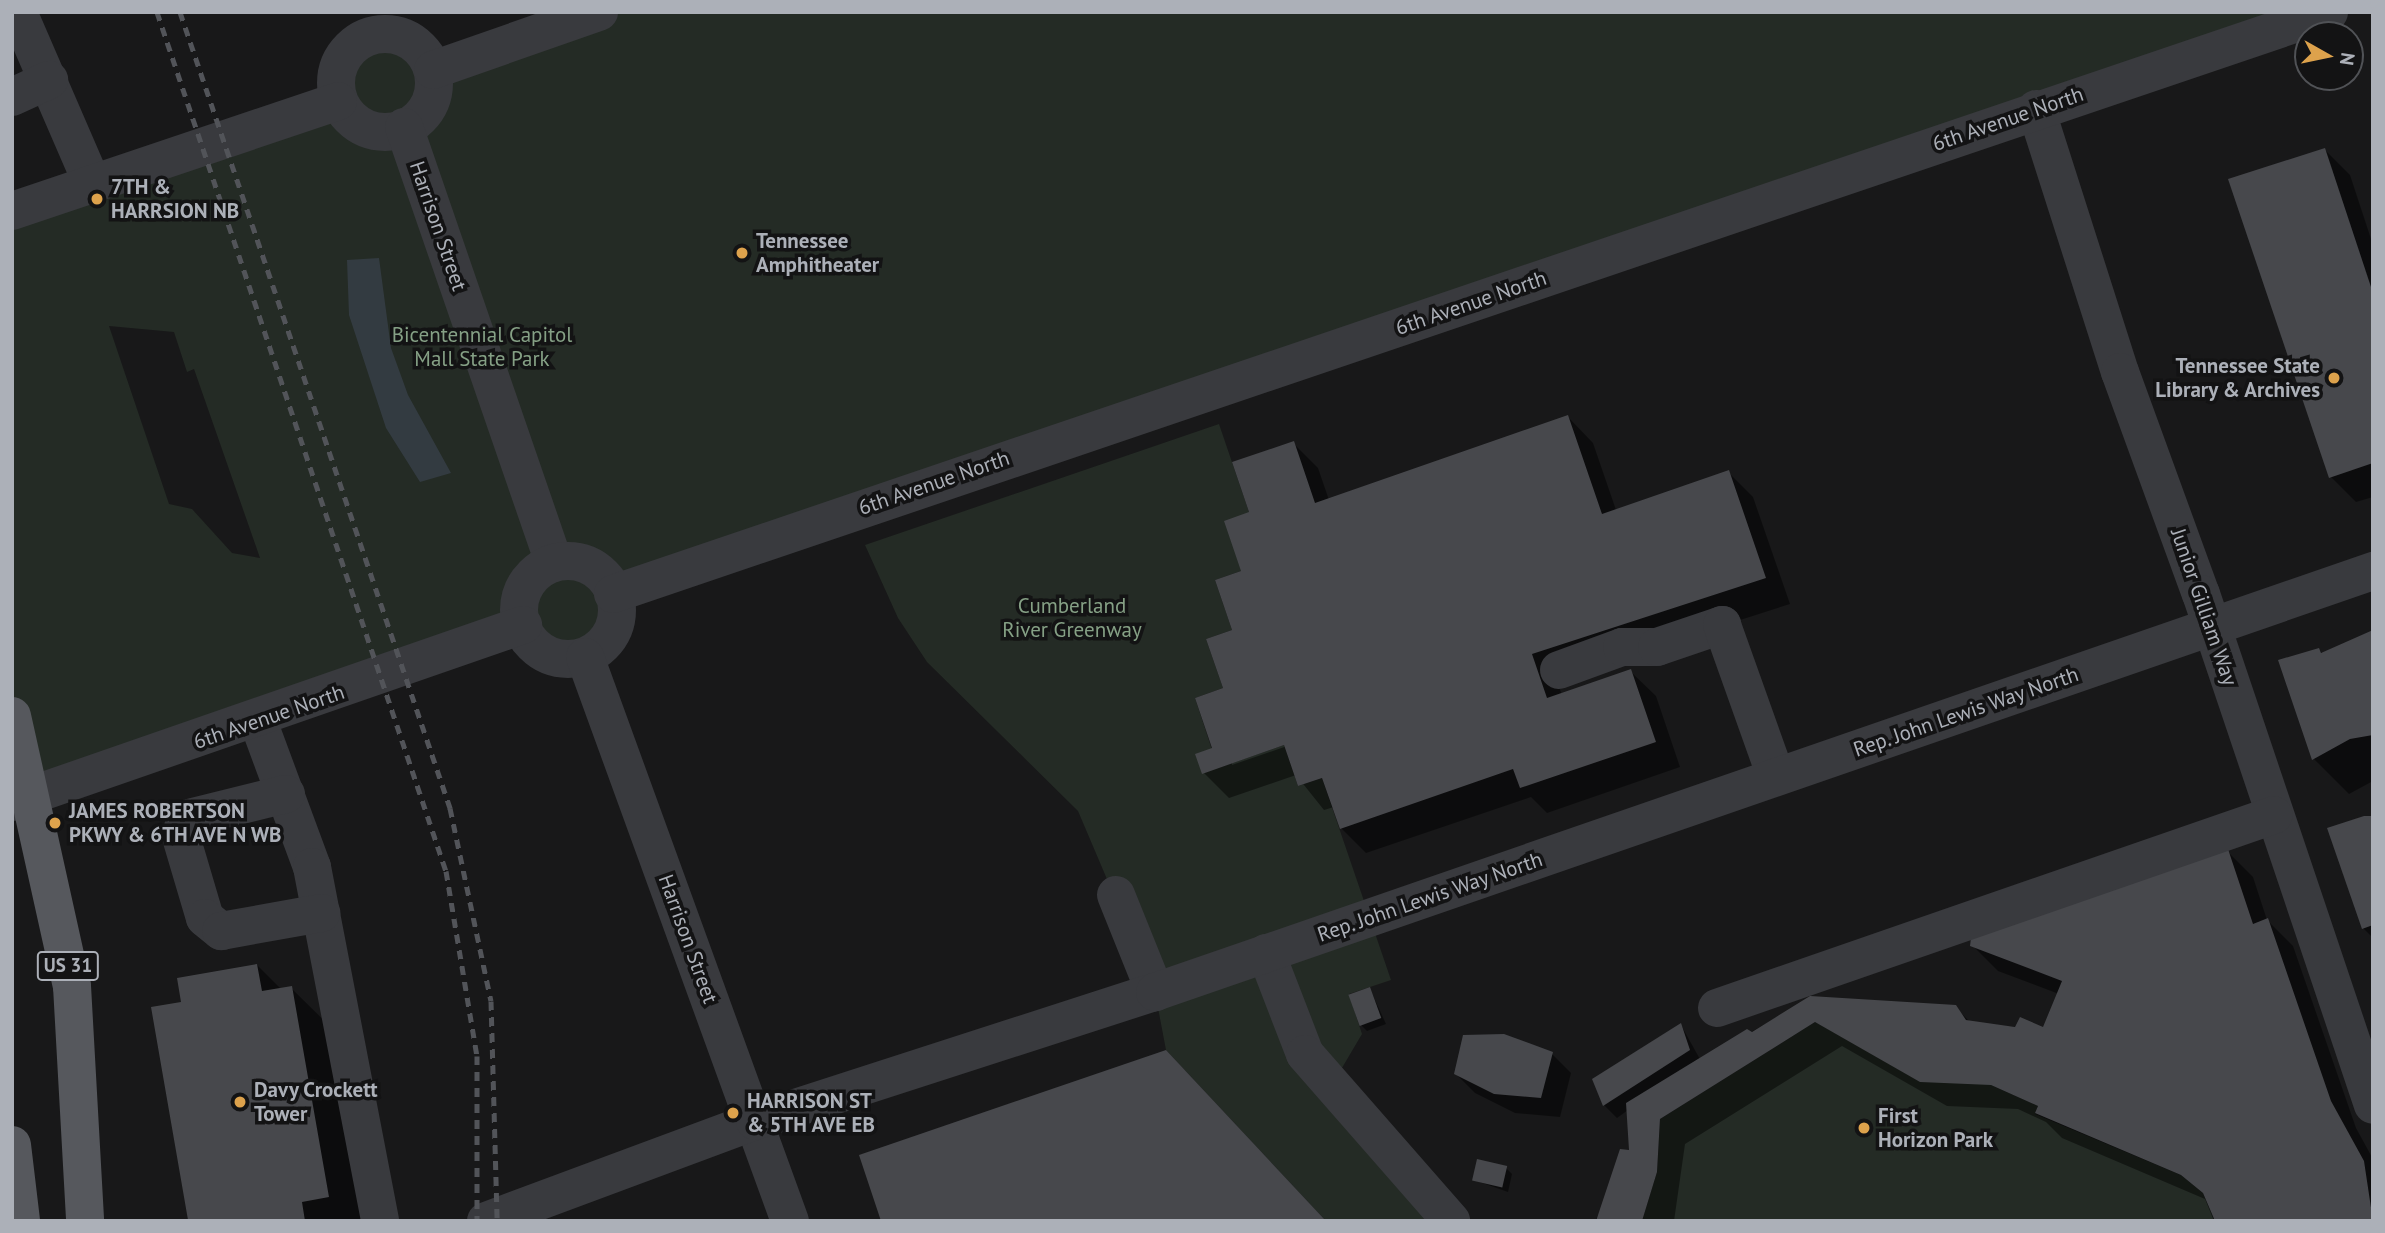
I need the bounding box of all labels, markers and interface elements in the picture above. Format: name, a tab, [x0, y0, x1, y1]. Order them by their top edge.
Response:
north arrow	[2294, 21, 2364, 91]
text: N	[2335, 51, 2361, 67]
street label: 6th Avenue North	[1929, 81, 2087, 157]
street label: Harrison Street	[404, 158, 472, 294]
place label: 7TH & HARRSION NB	[111, 174, 239, 224]
marker: 7TH & HARRSION NB	[89, 191, 105, 207]
place label: Tennessee Amphitheater	[756, 228, 879, 278]
marker: Tennessee Amphitheater	[734, 245, 750, 261]
street label: 6th Avenue North	[1392, 265, 1550, 341]
park label: Bicentennial Capitol Mall State Park	[392, 322, 572, 372]
place label: Tennessee State Library & Archives	[2154, 353, 2320, 403]
marker: Tennessee State Library & Archives	[2326, 370, 2342, 386]
street label: 6th Avenue North	[855, 445, 1013, 521]
street label: Junior Gilliam Way	[2165, 525, 2243, 689]
park label: Cumberland River Greenway	[1002, 593, 1142, 643]
street label: Rep. John Lewis Way North	[1849, 661, 2083, 763]
street label: 6th Avenue North	[190, 679, 348, 755]
place label: JAMES ROBERTSON PKWY & 6TH AVE N WB	[69, 798, 283, 848]
marker: JAMES ROBERTSON PKWY & 6TH AVE N WB	[47, 815, 63, 831]
street label: Rep. John Lewis Way North	[1313, 846, 1547, 948]
street label: Harrison Street	[653, 871, 723, 1007]
road number: US 31	[36, 950, 100, 982]
place label: Davy Crockett Tower	[254, 1077, 379, 1127]
place label: HARRISON ST & 5TH AVE EB	[747, 1088, 876, 1138]
marker: Davy Crockett Tower	[232, 1094, 248, 1110]
place label: First Horizon Park	[1878, 1103, 1993, 1153]
marker: HARRISON ST & 5TH AVE EB	[725, 1105, 741, 1121]
marker: First Horizon Park	[1856, 1120, 1872, 1136]

